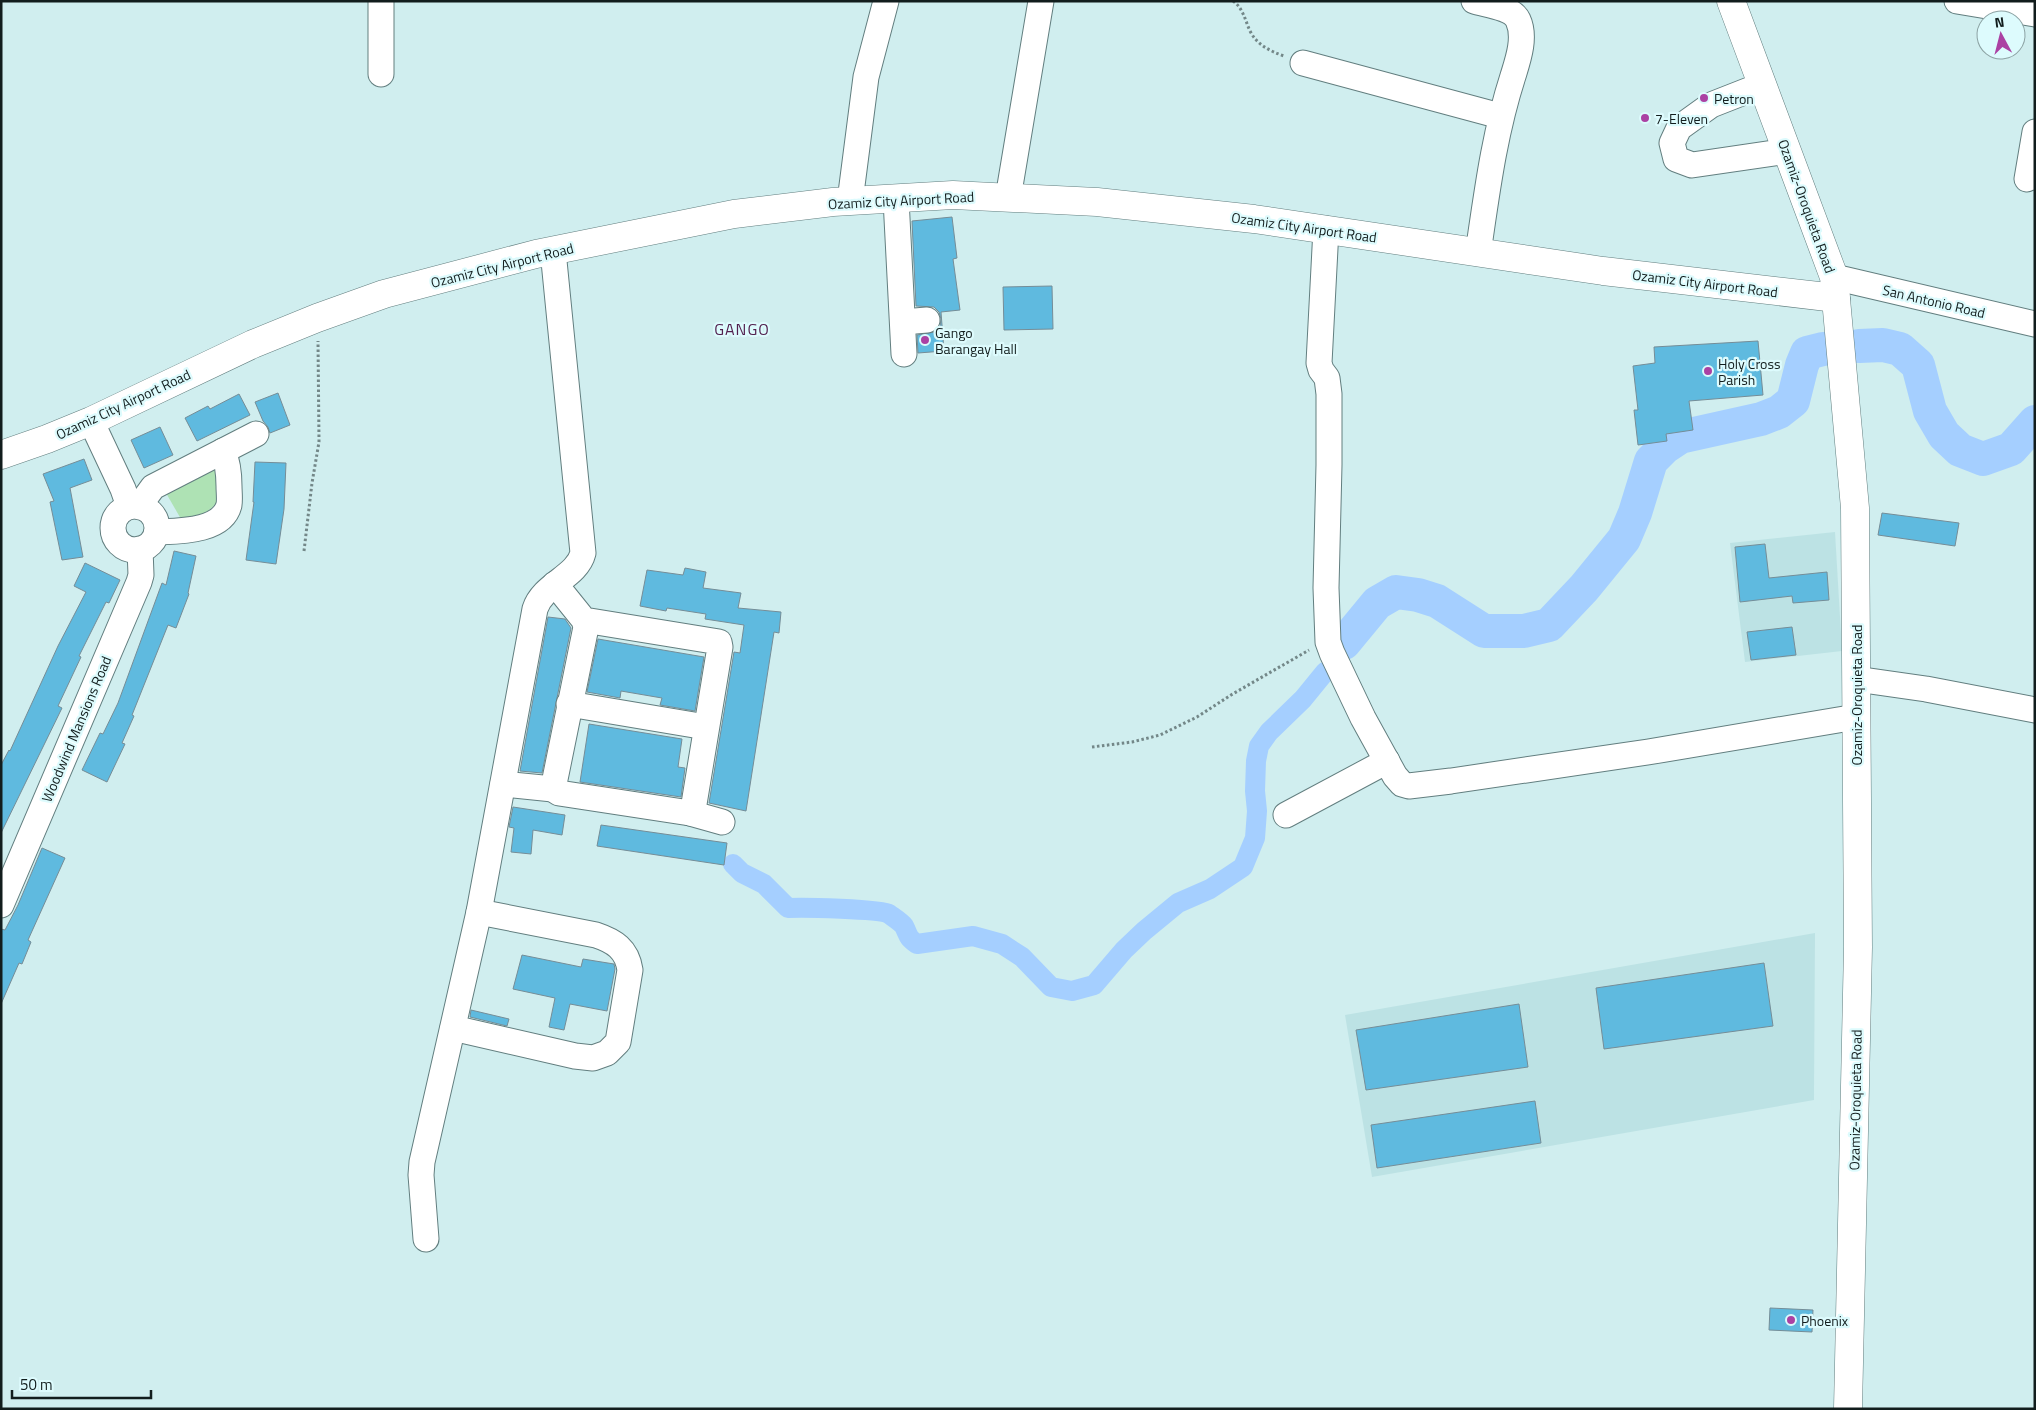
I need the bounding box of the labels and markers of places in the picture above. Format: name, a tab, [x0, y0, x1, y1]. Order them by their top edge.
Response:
place label: Petron	[1714, 88, 1754, 109]
marker: Petron	[1698, 92, 1710, 104]
place label: 7-Eleven	[1655, 108, 1708, 129]
marker: 7-Eleven	[1639, 112, 1651, 124]
place label: Gango Barangay Hall	[935, 322, 1017, 359]
marker: Gango Barangay Hall	[919, 334, 931, 346]
place label: Holy Cross Parish	[1718, 353, 1781, 390]
marker: Holy Cross Parish	[1702, 365, 1714, 377]
place label: Phoenix	[1801, 1310, 1849, 1331]
marker: Phoenix	[1785, 1314, 1797, 1326]

